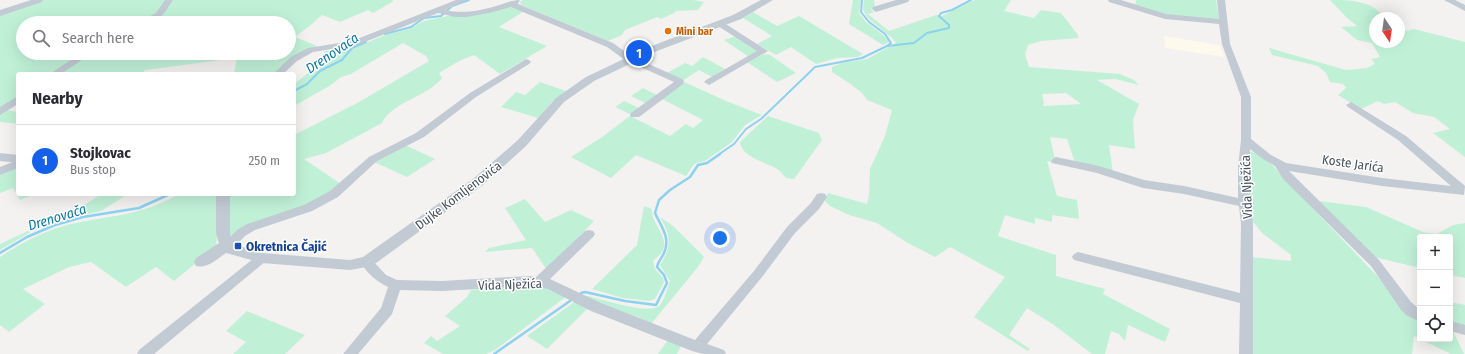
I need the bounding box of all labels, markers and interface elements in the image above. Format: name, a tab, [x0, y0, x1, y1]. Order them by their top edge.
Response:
north arrow	[1369, 12, 1405, 48]
search box	[16, 16, 296, 60]
place label: Mini bar	[676, 25, 714, 38]
marker: Mini bar	[663, 26, 673, 36]
icon: search	[30, 27, 52, 49]
text: Search here	[62, 29, 134, 47]
water label: Drenovača	[303, 30, 362, 77]
pin: 1	[626, 38, 652, 68]
text: Nearby	[32, 88, 83, 109]
text: Stojkovac	[70, 144, 131, 162]
street label: Koste Jarića	[1321, 152, 1385, 175]
text: 1	[42, 153, 48, 168]
text: 250 m	[248, 153, 280, 168]
street label: Vida Nježića	[1238, 155, 1255, 219]
street label: Dujke Komljenovića	[412, 158, 504, 233]
text: Bus stop	[70, 162, 116, 177]
water label: Drenovača	[26, 201, 88, 234]
your location	[710, 228, 730, 248]
map controls	[1417, 234, 1453, 342]
button: +	[1417, 234, 1453, 270]
place label: Okretnica Čajić	[246, 238, 327, 254]
marker: Okretnica Čajić	[233, 241, 243, 251]
button: −	[1417, 270, 1453, 306]
street label: Vida Nježića	[478, 276, 542, 293]
button: locate	[1417, 306, 1453, 342]

